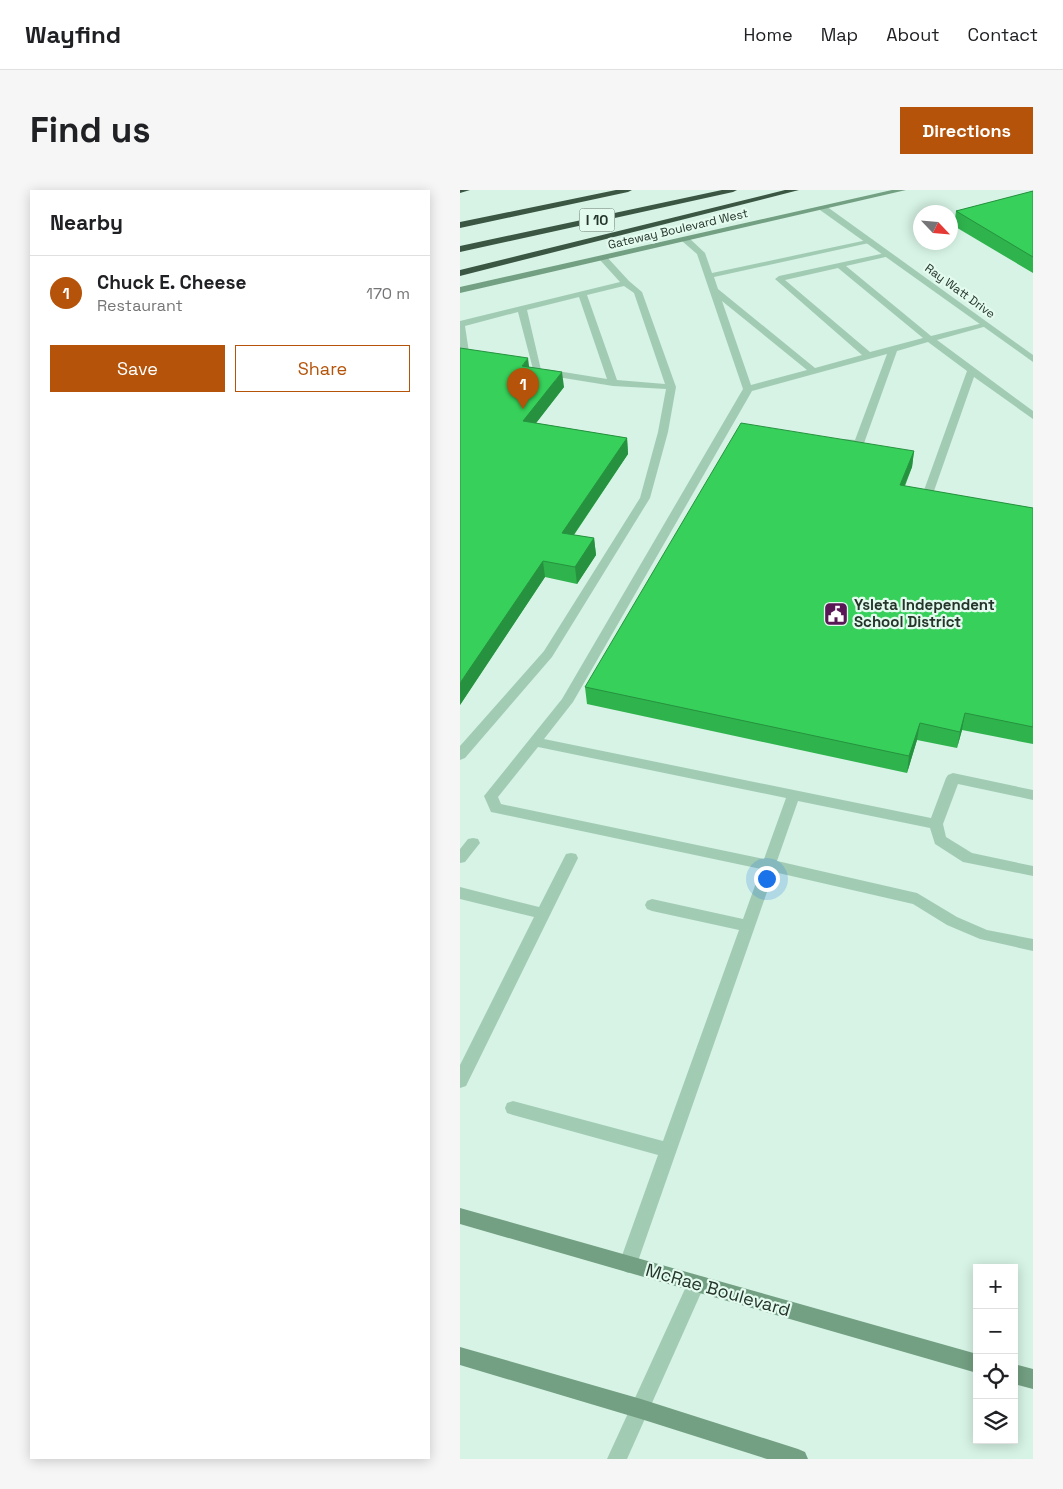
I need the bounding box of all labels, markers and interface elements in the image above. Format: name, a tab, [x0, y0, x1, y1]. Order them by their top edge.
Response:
text: Wayfind	[25, 19, 121, 50]
text: Home	[744, 23, 793, 46]
text: Map	[821, 23, 858, 46]
text: About	[886, 23, 940, 46]
text: Contact	[968, 23, 1038, 46]
button: Directions	[900, 107, 1033, 154]
text: Find us	[30, 108, 151, 152]
street label: Gateway Boulevard West	[606, 205, 750, 253]
north arrow	[913, 205, 958, 250]
road number: I 10	[580, 208, 614, 232]
text: Nearby	[50, 209, 123, 236]
street label: Ray Watt Drive	[922, 260, 998, 322]
text: Chuck E. Cheese	[97, 270, 246, 295]
text: 1	[62, 283, 70, 304]
text: 170 m	[366, 283, 410, 304]
text: Restaurant	[97, 295, 183, 316]
button: Save	[50, 345, 225, 392]
button: Share	[235, 345, 410, 392]
pin: 1	[507, 368, 539, 409]
place label: Ysleta Independent School District	[854, 595, 995, 631]
public building icon: Ysleta Independent School District	[823, 601, 849, 627]
your location	[754, 866, 780, 892]
street label: McRae Boulevard	[643, 1258, 793, 1321]
map controls	[973, 1264, 1018, 1444]
button: +	[973, 1264, 1018, 1309]
button: −	[973, 1309, 1018, 1354]
button: locate	[973, 1354, 1018, 1399]
button: layers	[973, 1399, 1018, 1444]

